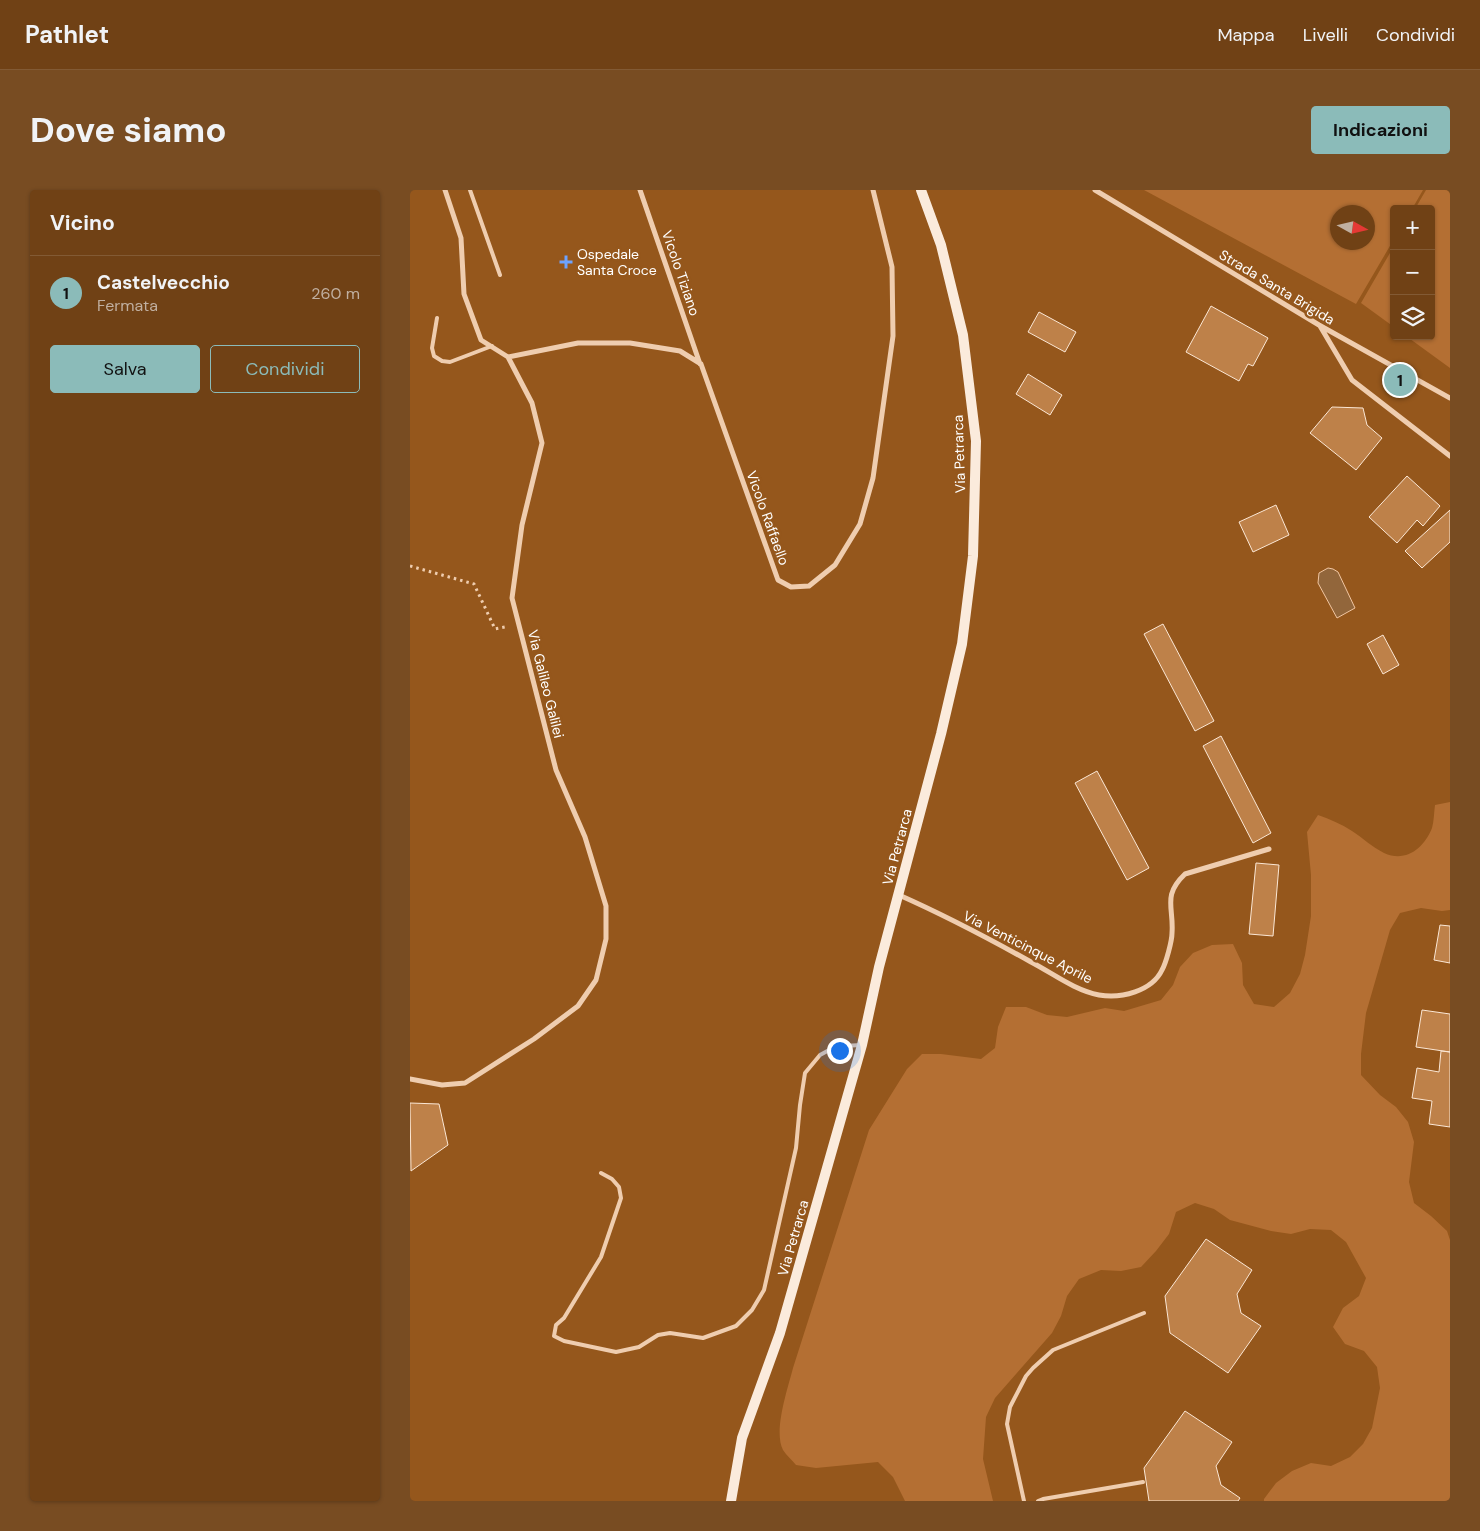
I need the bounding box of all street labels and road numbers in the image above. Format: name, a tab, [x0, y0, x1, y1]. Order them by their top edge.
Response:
street label: Vicolo Tiziano	[658, 228, 704, 318]
street label: Strada Santa Brigida	[1216, 245, 1338, 329]
street label: Via Petrarca	[949, 415, 969, 493]
street label: Vicolo Raffaello	[743, 468, 793, 568]
street label: Via Galileo Galilei	[524, 628, 568, 740]
street label: Via Petrarca	[878, 807, 916, 887]
street label: Via Venticinque Aprile	[960, 907, 1096, 987]
street label: Via Petrarca	[774, 1198, 812, 1278]

